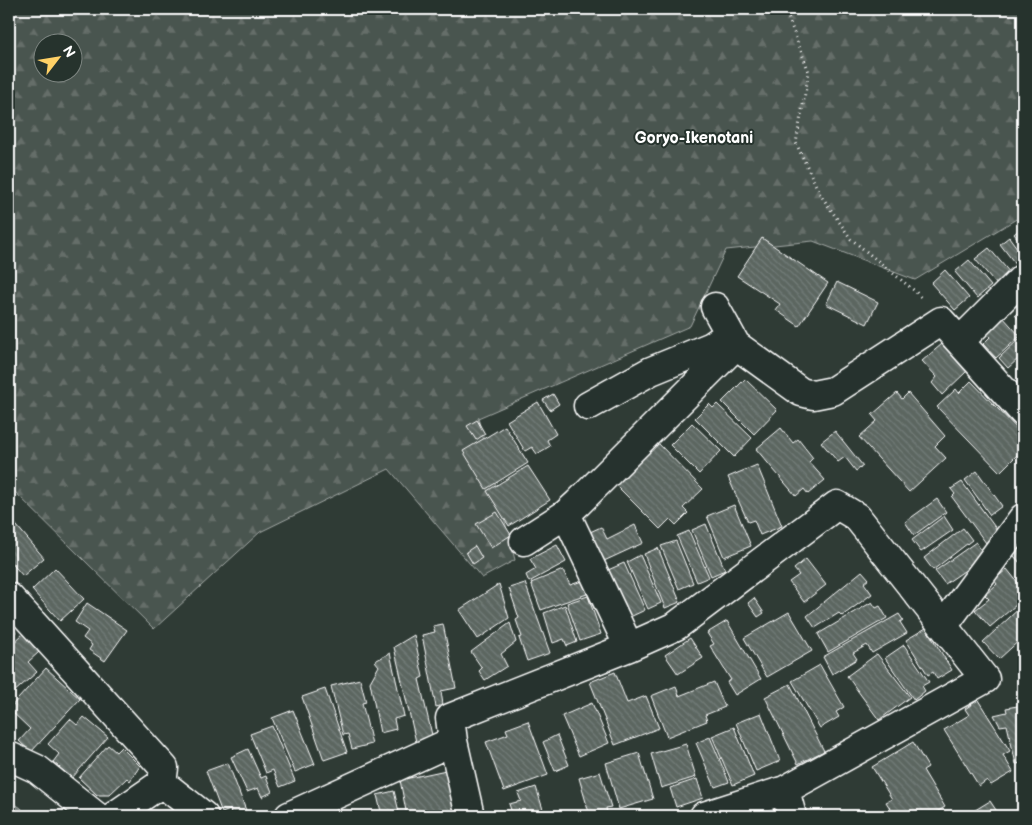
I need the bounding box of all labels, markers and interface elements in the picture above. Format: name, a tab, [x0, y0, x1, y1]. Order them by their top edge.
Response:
north arrow	[32, 32, 82, 82]
text: N	[59, 43, 79, 60]
district label: Goryo-Ikenotani	[635, 129, 753, 148]

